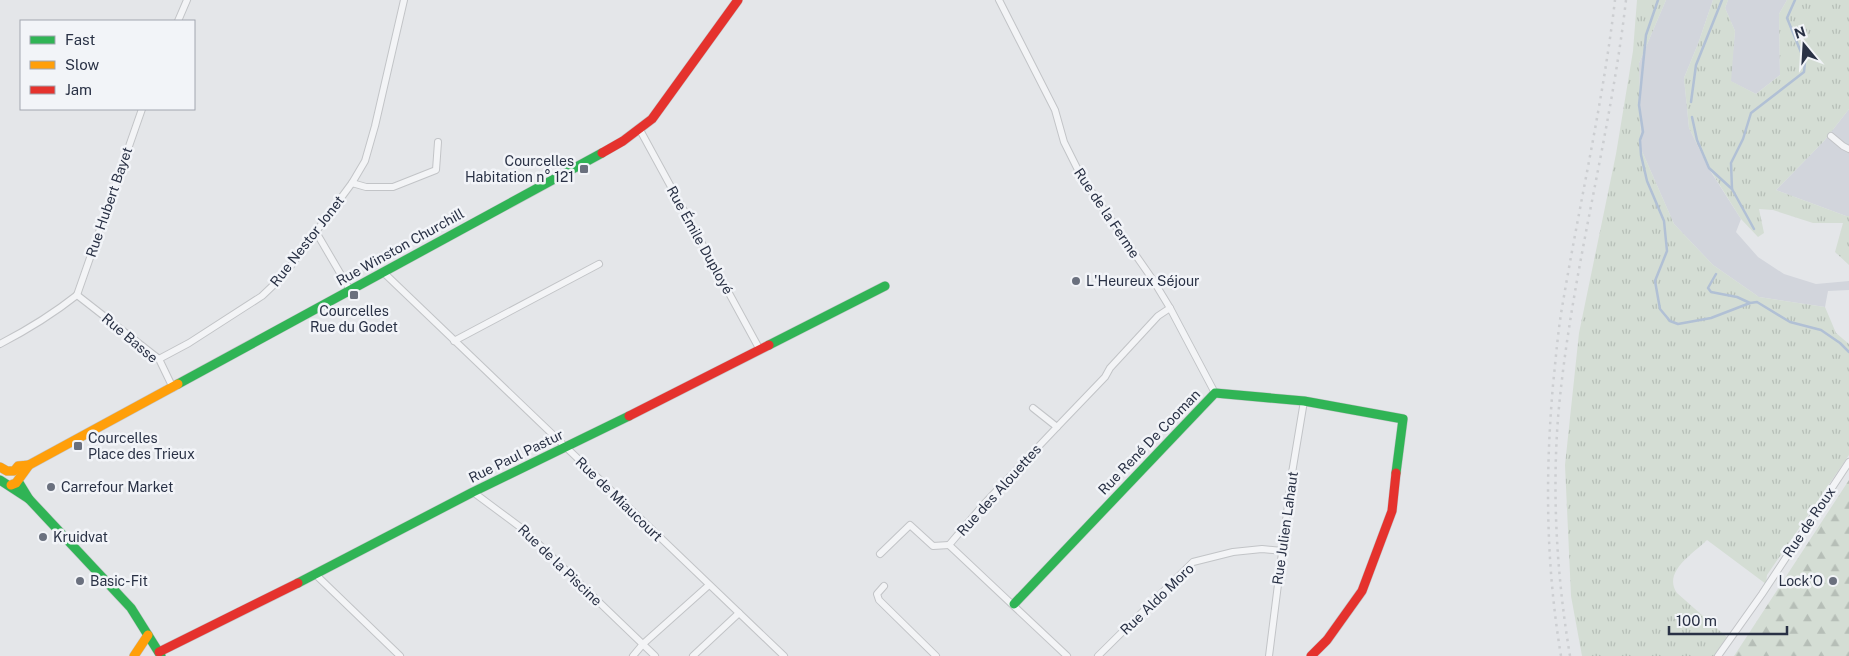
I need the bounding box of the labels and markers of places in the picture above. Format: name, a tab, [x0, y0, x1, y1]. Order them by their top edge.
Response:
place label: Courcelles Habitation n° 121	[465, 153, 574, 185]
marker: Courcelles Habitation n° 121	[578, 163, 590, 175]
place label: L'Heureux Séjour	[1086, 273, 1200, 289]
marker: L'Heureux Séjour	[1070, 275, 1082, 287]
marker: Courcelles Rue du Godet	[348, 289, 360, 301]
place label: Courcelles Rue du Godet	[310, 303, 398, 335]
place label: Courcelles Place des Trieux	[88, 430, 195, 462]
marker: Courcelles Place des Trieux	[72, 440, 84, 452]
place label: Carrefour Market	[61, 479, 173, 495]
marker: Carrefour Market	[45, 481, 57, 493]
place label: Kruidvat	[53, 529, 108, 545]
marker: Kruidvat	[37, 531, 49, 543]
place label: Basic-Fit	[90, 573, 148, 589]
place label: Lock’O	[1778, 573, 1823, 589]
marker: Basic-Fit	[74, 575, 86, 587]
marker: Lock’O	[1827, 575, 1839, 587]

